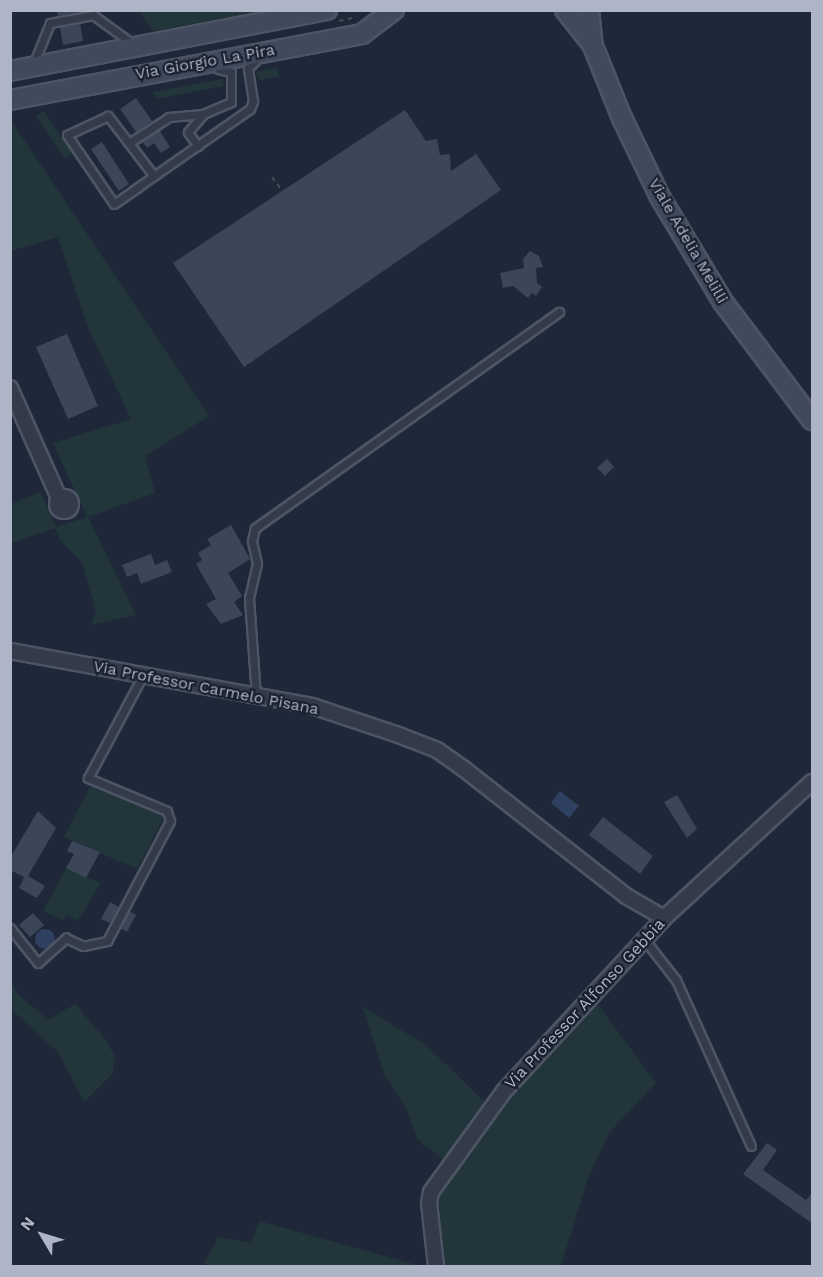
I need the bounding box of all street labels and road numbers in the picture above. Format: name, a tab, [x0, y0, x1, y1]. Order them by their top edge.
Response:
street label: Via Giorgio La Pira	[133, 40, 277, 84]
street label: Viale Adelia Melilli	[644, 174, 732, 308]
street label: Via Professor Carmelo Pisana	[91, 657, 321, 719]
street label: Via Professor Alfonso Gebbia	[501, 914, 669, 1094]

